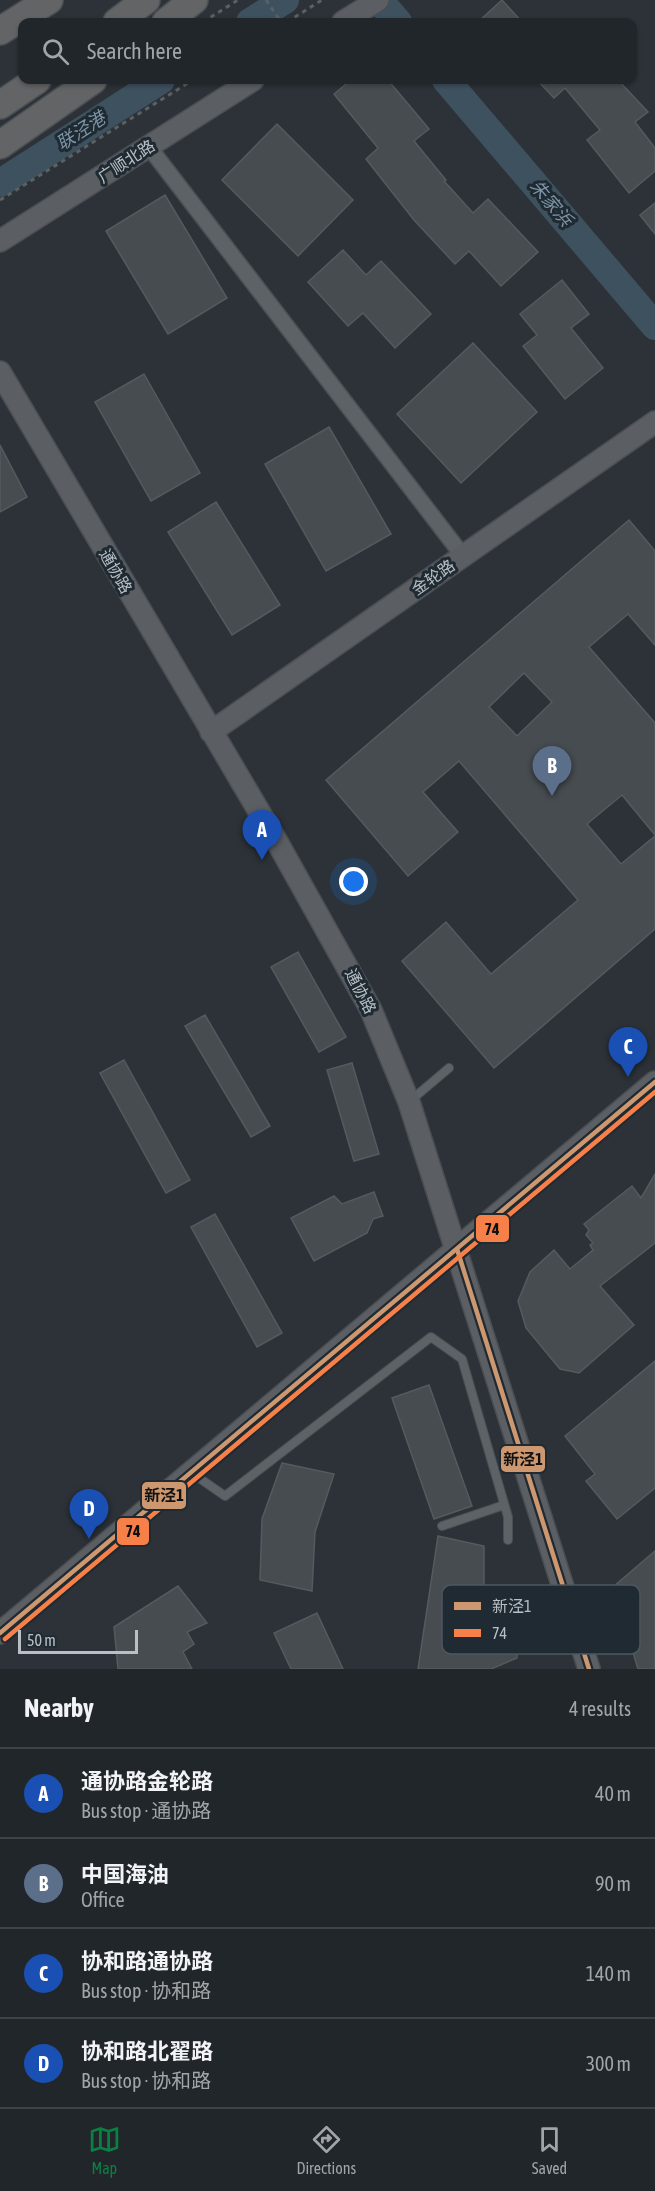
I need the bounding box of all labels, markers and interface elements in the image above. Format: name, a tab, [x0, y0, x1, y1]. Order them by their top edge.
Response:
search box	[18, 18, 637, 84]
icon: search	[39, 35, 72, 68]
text: Search here	[87, 38, 182, 64]
water label: 联泾港	[52, 105, 112, 154]
street label: 广顺北路	[94, 136, 158, 186]
water label: 朱家浜	[526, 175, 578, 232]
street label: 通协路	[96, 546, 136, 596]
street label: 金轮路	[408, 556, 458, 598]
pin: B	[532, 746, 572, 796]
pin: A	[242, 810, 282, 860]
your location	[339, 867, 368, 896]
street label: 通协路	[342, 966, 380, 1016]
pin: C	[608, 1028, 648, 1077]
line badge: 74	[475, 1214, 510, 1243]
text: 74	[484, 1220, 500, 1238]
line badge: 新泾1	[500, 1445, 546, 1473]
text: 新泾1	[503, 1450, 543, 1468]
line badge: 新泾1	[141, 1481, 187, 1510]
text: 新泾1	[144, 1486, 184, 1504]
pin: D	[70, 1490, 109, 1539]
line badge: 74	[116, 1517, 150, 1546]
text: 74	[125, 1522, 141, 1540]
legend	[442, 1585, 640, 1654]
text: 新泾1	[492, 1597, 532, 1615]
text: 74	[492, 1624, 507, 1642]
scale bar	[18, 1627, 138, 1654]
text: 50 m	[27, 1631, 56, 1649]
text: Nearby	[24, 1693, 94, 1723]
text: 4 results	[569, 1697, 631, 1720]
text: 通协路金轮路	[81, 1768, 213, 1794]
text: A	[39, 1782, 48, 1805]
text: 40 m	[595, 1782, 631, 1805]
text: Bus stop · 通协路	[81, 1799, 211, 1822]
text: 中国海油	[81, 1861, 169, 1887]
text: B	[39, 1872, 48, 1895]
text: 90 m	[595, 1872, 631, 1895]
text: Office	[81, 1888, 125, 1911]
text: 协和路通协路	[81, 1948, 213, 1974]
text: C	[39, 1962, 48, 1985]
text: 140 m	[586, 1962, 631, 1985]
text: Bus stop · 协和路	[81, 1979, 211, 2002]
text: 协和路北翟路	[81, 2038, 213, 2064]
text: D	[38, 2052, 49, 2075]
text: 300 m	[586, 2052, 631, 2075]
text: Bus stop · 协和路	[81, 2069, 211, 2092]
tab: Map	[88, 2123, 121, 2177]
tab: Directions	[296, 2123, 356, 2177]
tab: Saved	[532, 2123, 567, 2177]

